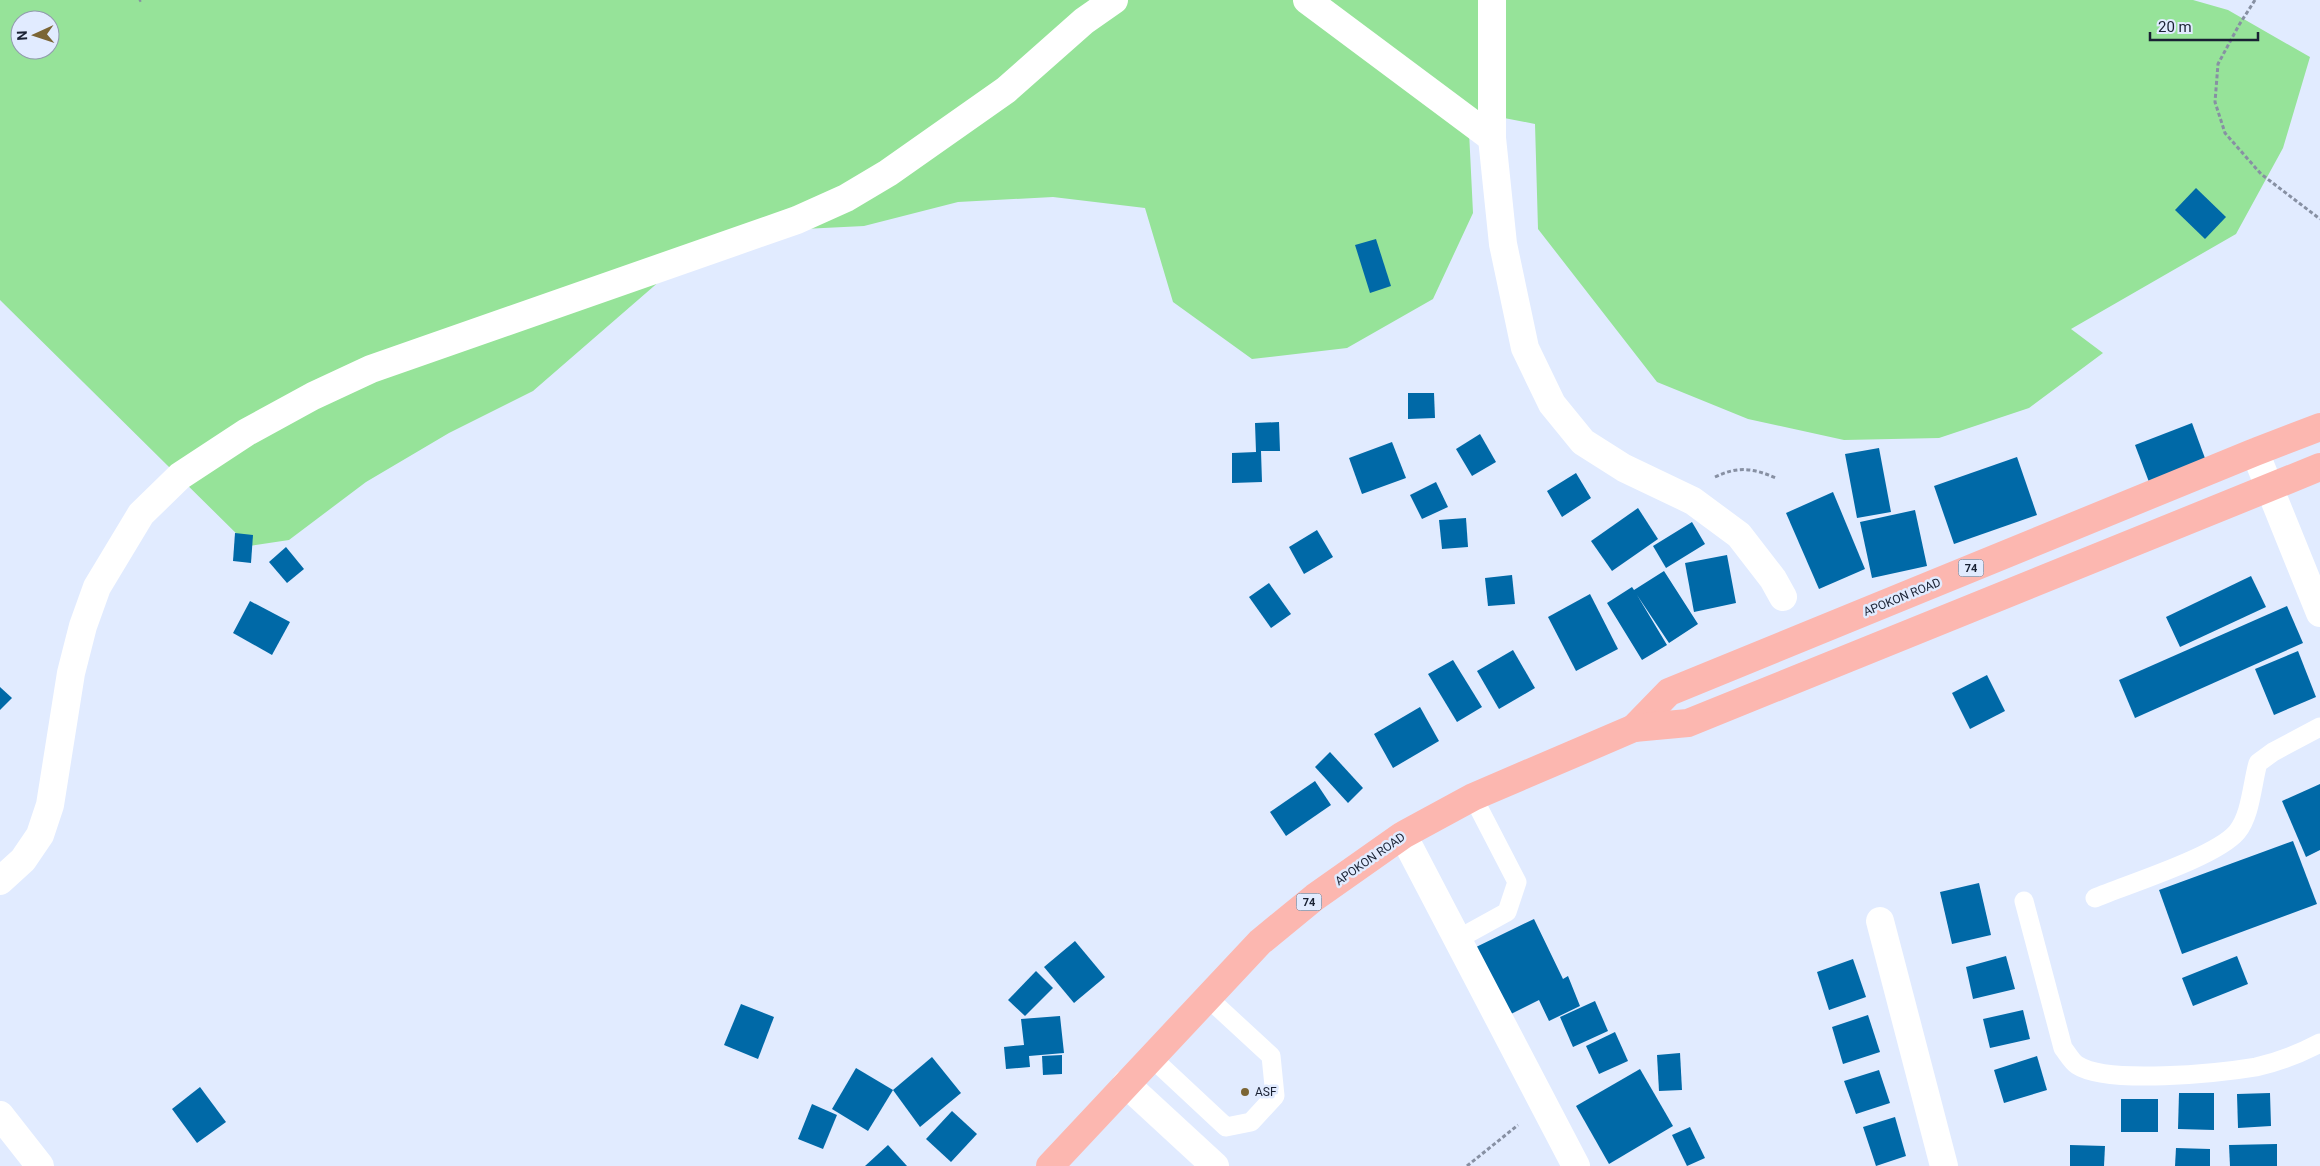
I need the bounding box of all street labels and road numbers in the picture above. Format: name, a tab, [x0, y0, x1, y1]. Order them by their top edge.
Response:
road number: 74	[1958, 560, 1984, 576]
street label: APOKON ROAD	[1861, 575, 1943, 619]
street label: APOKON ROAD	[1332, 830, 1408, 888]
road number: 74	[1296, 894, 1322, 910]

